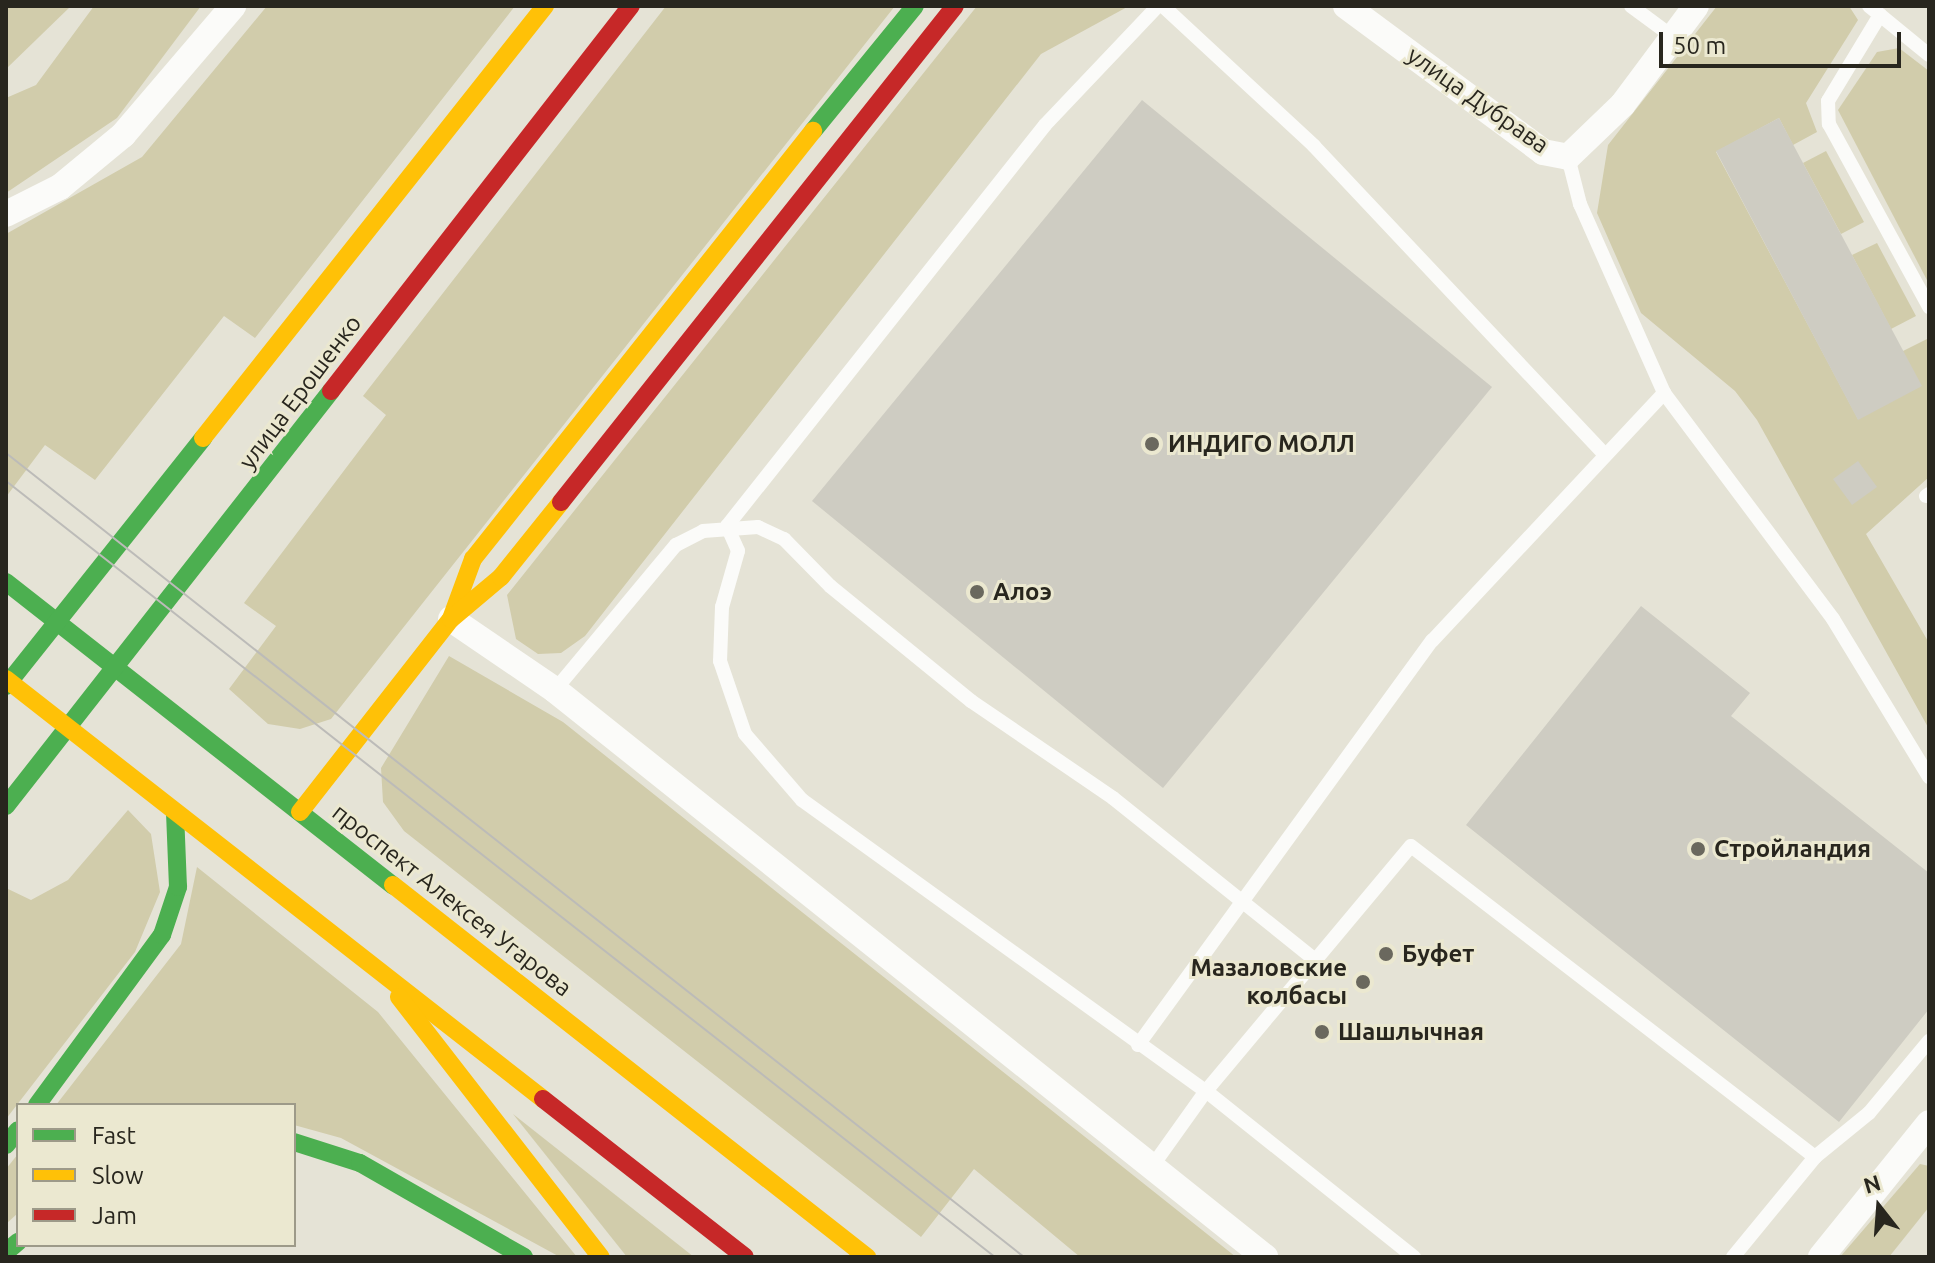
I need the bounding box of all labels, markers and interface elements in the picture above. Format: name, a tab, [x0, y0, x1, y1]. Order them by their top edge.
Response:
scale bar	[1663, 16, 1905, 66]
text: 50 m	[1673, 32, 1726, 59]
street label: улица Дубрава	[1402, 41, 1554, 159]
street label: улица Ерошенко	[233, 309, 367, 475]
place label: ИНДИГО МОЛЛ	[1168, 430, 1355, 458]
marker: ИНДИГО МОЛЛ	[1143, 435, 1161, 453]
place label: Алоэ	[993, 578, 1052, 606]
marker: Алоэ	[968, 583, 986, 601]
street label: проспект Алексея Угарова	[327, 798, 577, 1002]
place label: Стройландия	[1714, 835, 1871, 863]
marker: Стройландия	[1689, 840, 1707, 858]
place label: Буфет	[1402, 940, 1474, 968]
marker: Буфет	[1377, 945, 1395, 963]
place label: Мазаловские колбасы	[1191, 954, 1347, 1010]
marker: Мазаловские колбасы	[1354, 973, 1372, 991]
place label: Шашлычная	[1338, 1018, 1484, 1046]
marker: Шашлычная	[1313, 1023, 1331, 1041]
legend	[16, 1103, 296, 1247]
text: Fast	[92, 1122, 136, 1149]
text: Slow	[92, 1162, 144, 1189]
north arrow	[1839, 1167, 1919, 1247]
text: N	[1860, 1169, 1883, 1198]
text: Jam	[92, 1202, 137, 1229]

